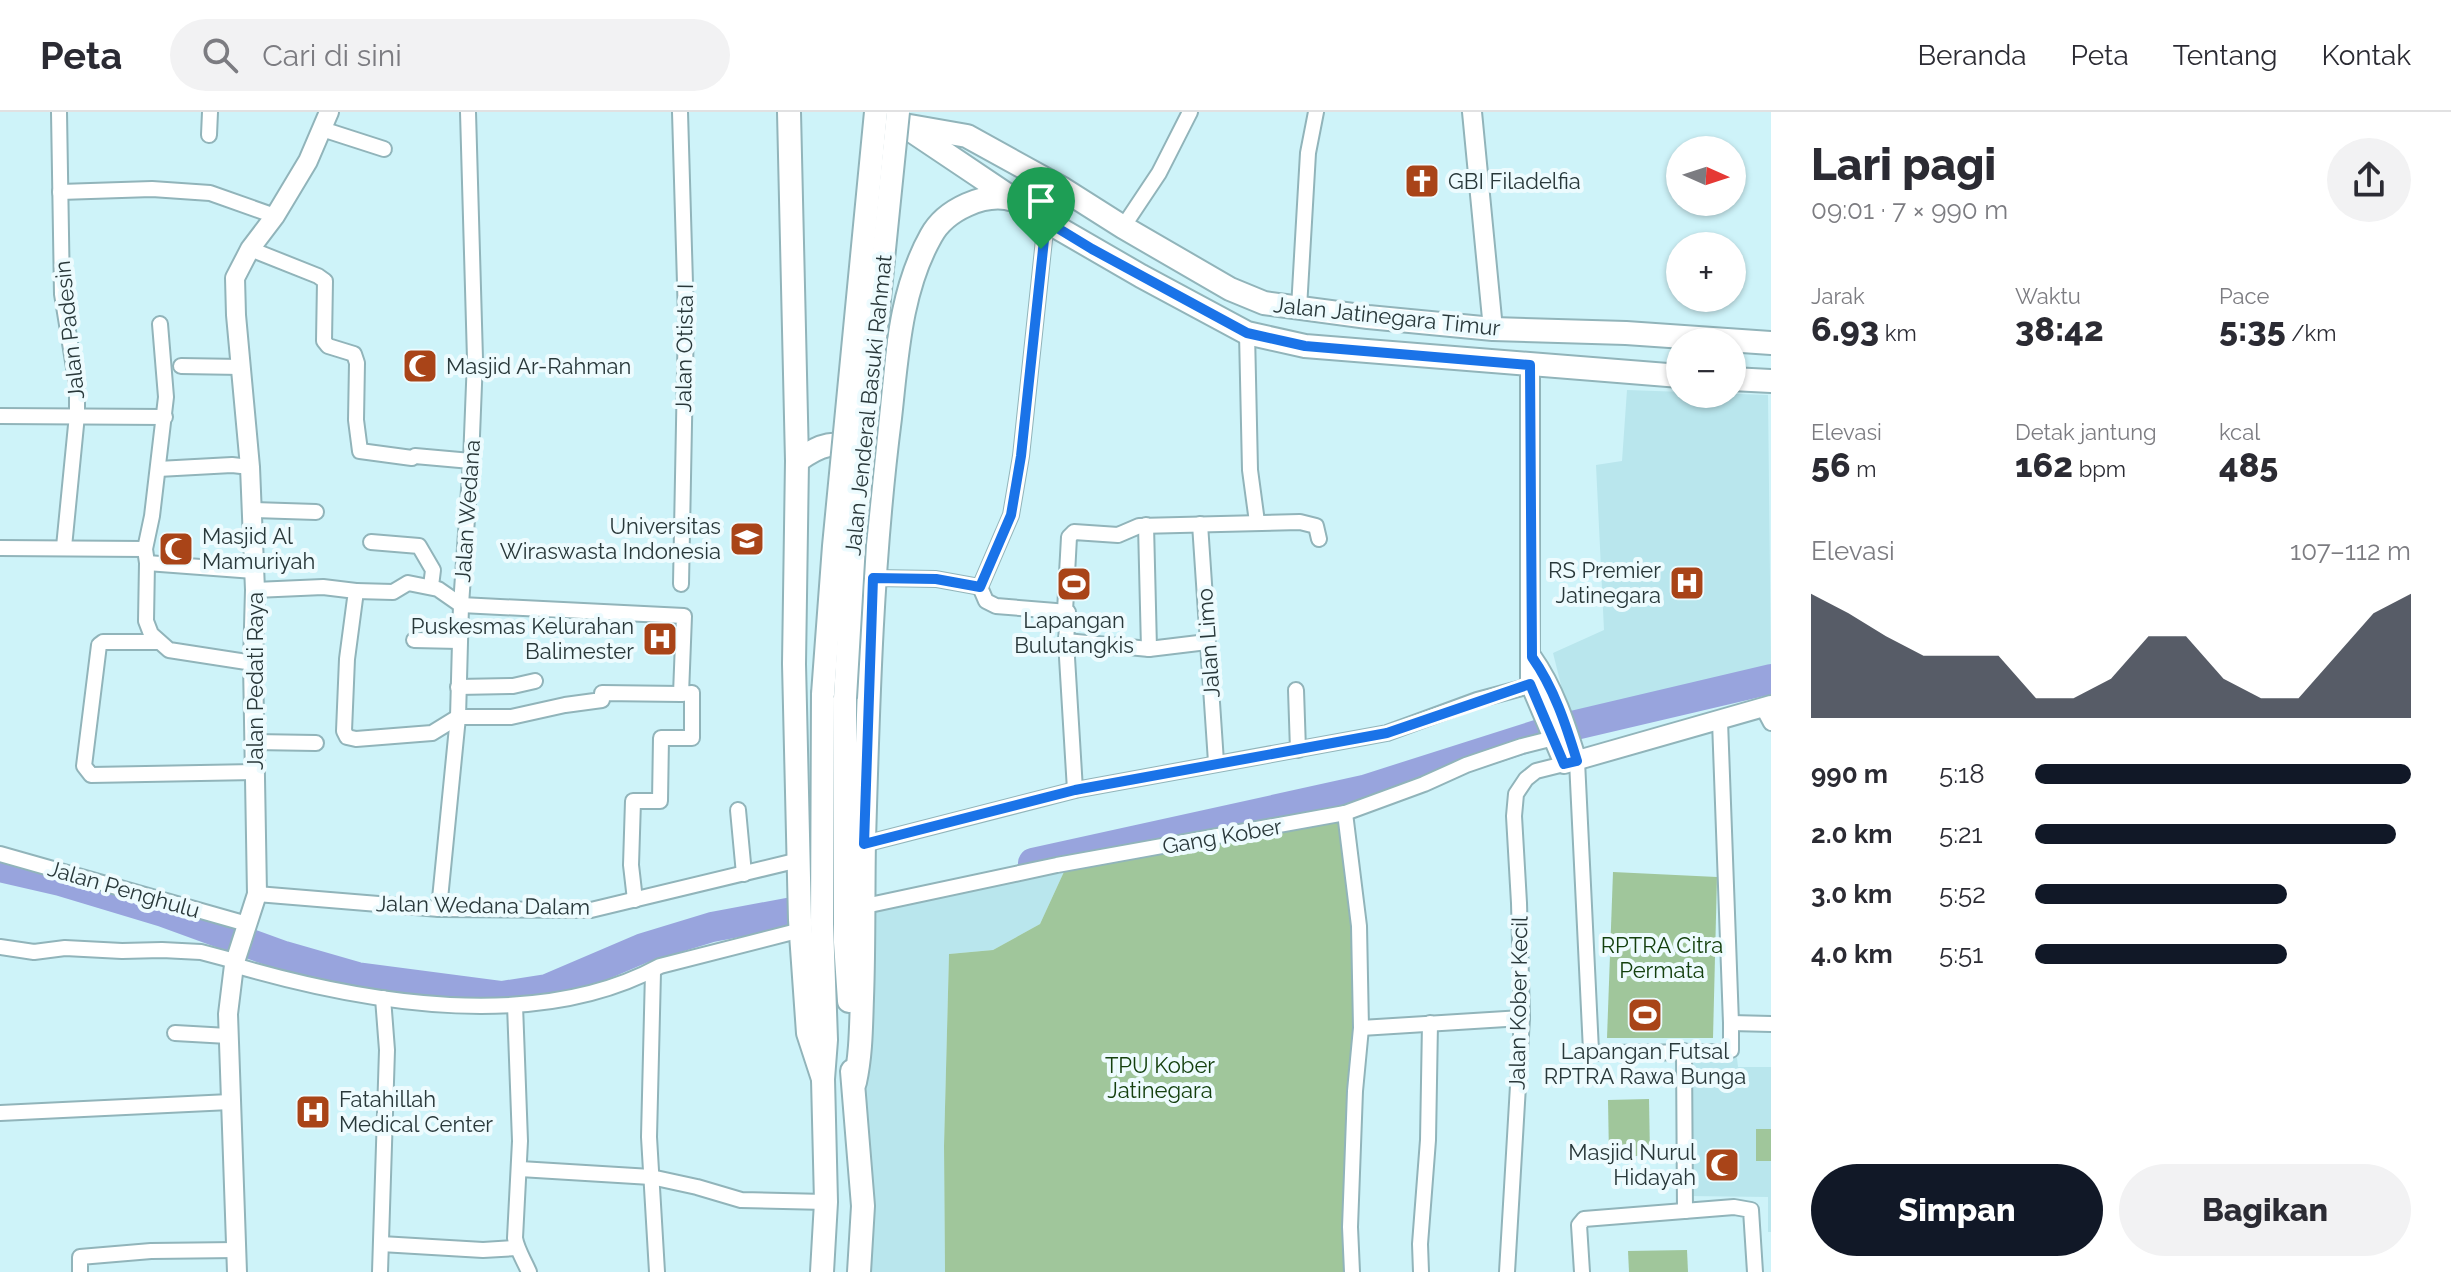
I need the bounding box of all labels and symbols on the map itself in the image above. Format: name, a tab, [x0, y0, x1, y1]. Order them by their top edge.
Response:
north arrow	[1666, 136, 1746, 216]
church icon: GBI Filadelfia	[1403, 162, 1441, 200]
pin	[1007, 167, 1075, 249]
place label: GBI Filadelfia	[1448, 168, 1581, 194]
street label: Jalan Jenderal Basuki Rahmat	[839, 253, 897, 557]
street label: Jalan Padesin	[49, 259, 89, 401]
street label: Jalan Otista I	[670, 284, 698, 412]
street label: Jalan Jatinegara Timur	[1272, 291, 1502, 341]
mosque icon: Masjid Ar-Rahman	[401, 347, 439, 385]
place label: Masjid Ar-Rahman	[446, 353, 631, 379]
street label: Jalan Wedana	[449, 439, 485, 583]
place label: Universitas Wiraswasta Indonesia	[500, 513, 721, 564]
school or university icon: Universitas Wiraswasta Indonesia	[728, 520, 766, 558]
place label: Masjid Al Mamuriyah	[202, 523, 315, 574]
mosque icon: Masjid Al Mamuriyah	[157, 530, 195, 568]
place label: RS Premier Jatinegara	[1548, 557, 1661, 608]
hospital icon: RS Premier Jatinegara	[1668, 564, 1706, 602]
sports icon: Lapangan Bulutangkis	[1055, 565, 1093, 603]
street label: Jalan Limo	[1191, 587, 1225, 699]
street label: Jalan Pedati Raya	[242, 592, 268, 770]
place label: Lapangan Bulutangkis	[1014, 607, 1134, 658]
place label: Puskesmas Kelurahan Balimester	[411, 613, 634, 664]
hospital icon: Puskesmas Kelurahan Balimester	[641, 620, 679, 658]
street label: Gang Kober	[1160, 813, 1284, 859]
street label: Jalan Penghulu	[45, 855, 203, 923]
street label: Jalan Wedana Dalam	[376, 890, 590, 920]
street label: Jalan Kober Kecil	[1503, 916, 1533, 1090]
park label: RPTRA Citra Permata	[1601, 932, 1723, 983]
sports icon: Lapangan Futsal RPTRA Rawa Bunga	[1626, 996, 1664, 1034]
place label: Lapangan Futsal RPTRA Rawa Bunga	[1544, 1038, 1746, 1089]
park label: TPU Kober Jatinegara	[1105, 1052, 1215, 1103]
place label: Fatahillah Medical Center	[339, 1086, 493, 1137]
hospital icon: Fatahillah Medical Center	[294, 1093, 332, 1131]
place label: Masjid Nurul Hidayah	[1568, 1139, 1696, 1190]
mosque icon: Masjid Nurul Hidayah	[1703, 1146, 1741, 1184]

